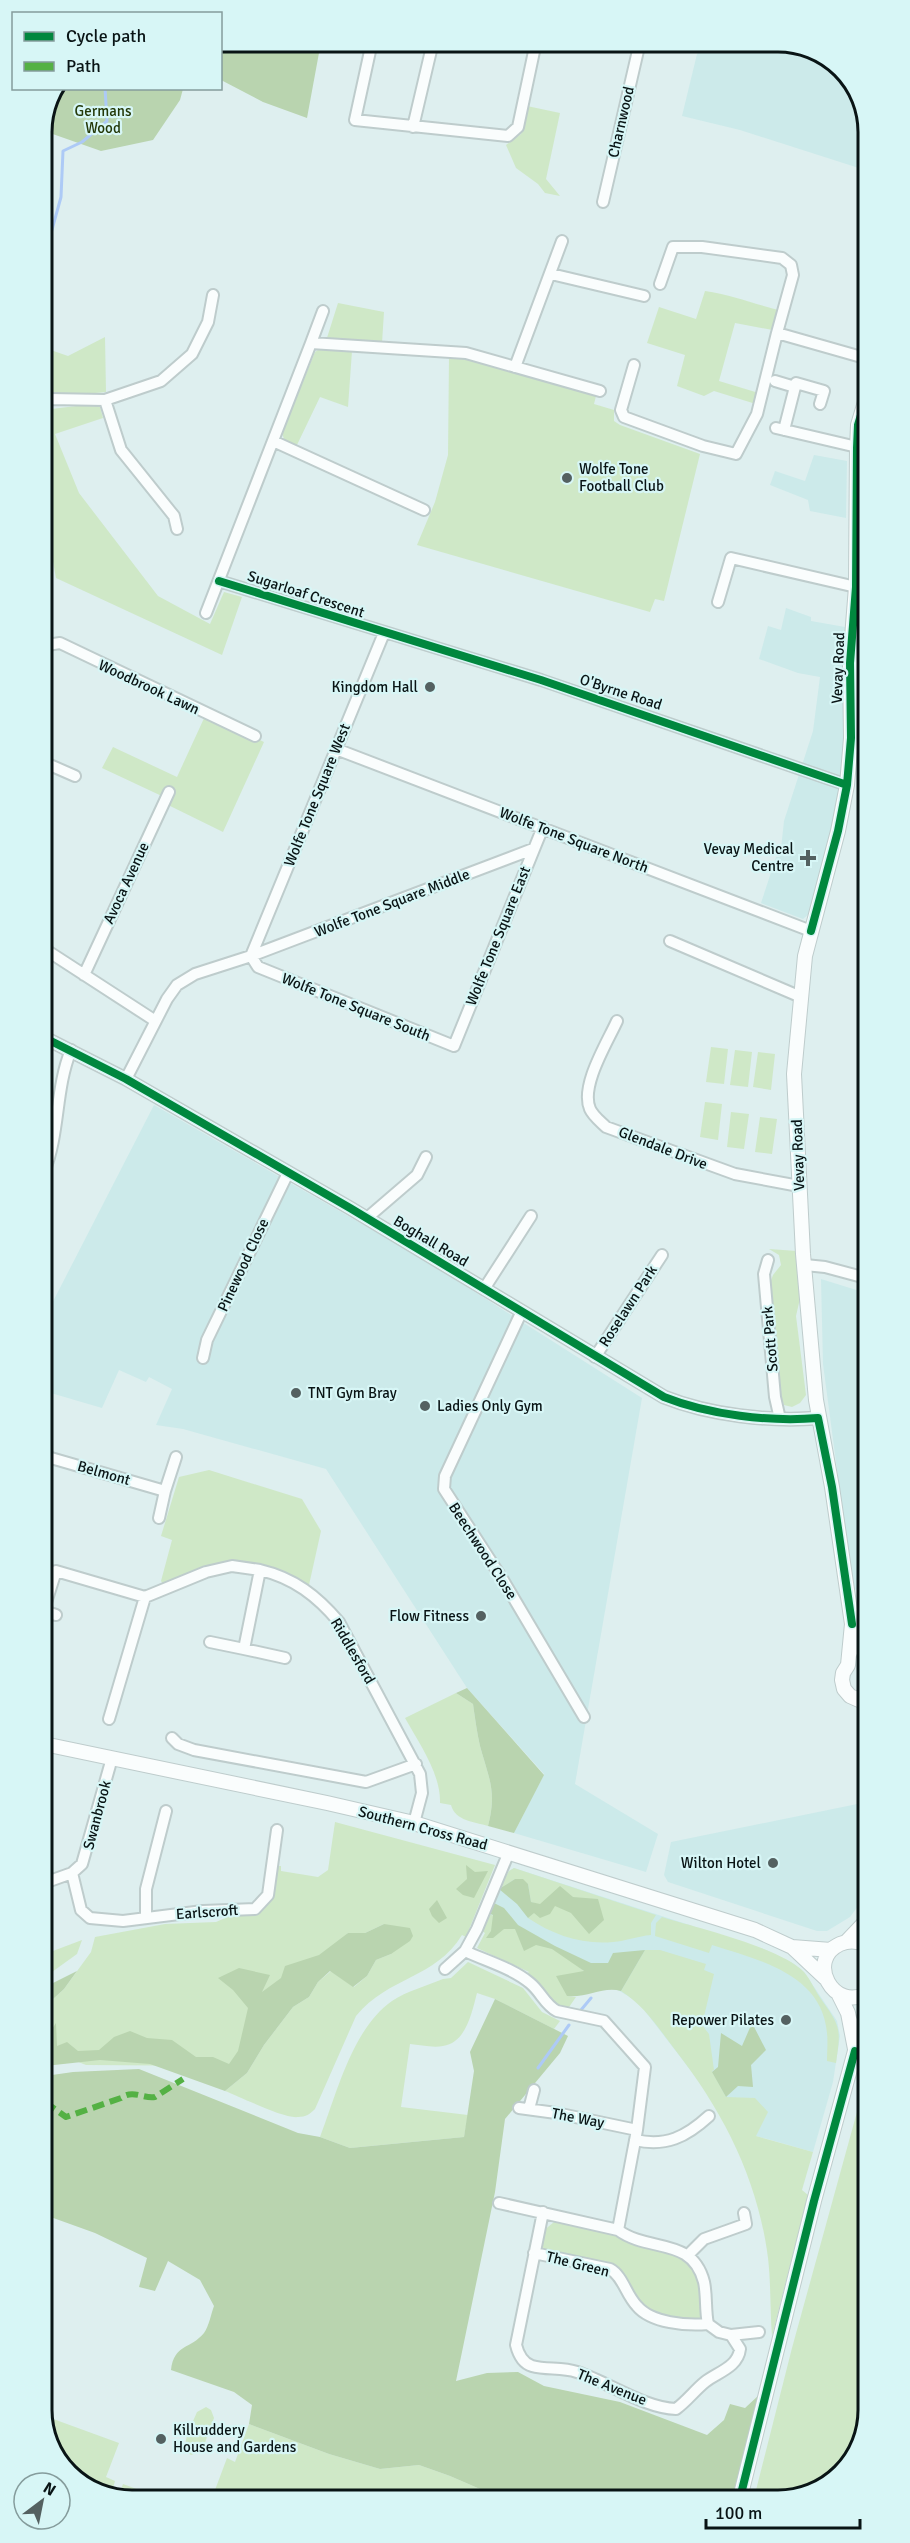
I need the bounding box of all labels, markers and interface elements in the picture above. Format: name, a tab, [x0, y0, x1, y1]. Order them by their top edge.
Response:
legend	[12, 12, 222, 90]
text: Cycle path	[66, 25, 146, 47]
text: Path	[66, 55, 101, 77]
street label: Charnwood	[604, 85, 638, 159]
park label: Germans Wood	[75, 102, 132, 137]
place label: Wolfe Tone Football Club	[579, 460, 664, 495]
marker: Wolfe Tone Football Club	[560, 471, 574, 485]
street label: Sugarloaf Crescent	[245, 567, 367, 621]
street label: Vevay Road	[828, 632, 848, 704]
street label: Woodbrook Lawn	[96, 656, 202, 718]
street label: O'Byrne Road	[578, 670, 664, 714]
place label: Kingdom Hall	[332, 678, 418, 696]
marker: Kingdom Hall	[423, 680, 437, 694]
street label: Wolfe Tone Square West	[280, 721, 354, 869]
street label: Wolfe Tone Square North	[497, 803, 651, 877]
street label: Avoca Avenue	[99, 839, 153, 927]
place label: Vevay Medical Centre	[704, 840, 794, 875]
marker: Vevay Medical Centre	[799, 849, 817, 867]
street label: Wolfe Tone Square East	[462, 864, 534, 1008]
street label: Wolfe Tone Square Middle	[312, 865, 472, 941]
street label: Wolfe Tone Square South	[279, 969, 433, 1045]
street label: Vevay Road	[788, 1119, 808, 1191]
street label: Glendale Drive	[616, 1123, 710, 1173]
street label: Boghall Road	[390, 1211, 472, 1271]
street label: Pinewood Close	[214, 1216, 272, 1314]
street label: Roselawn Park	[595, 1261, 661, 1350]
street label: Scott Park	[758, 1305, 782, 1372]
place label: TNT Gym Bray	[308, 1384, 397, 1402]
marker: TNT Gym Bray	[289, 1386, 303, 1400]
place label: Ladies Only Gym	[437, 1397, 543, 1415]
marker: Ladies Only Gym	[418, 1399, 432, 1413]
street label: Belmont	[75, 1457, 133, 1489]
street label: Beechwood Close	[445, 1499, 521, 1603]
place label: Flow Fitness	[389, 1607, 469, 1625]
marker: Flow Fitness	[474, 1609, 488, 1623]
street label: Riddlesford	[327, 1615, 379, 1687]
street label: Swanbrook	[79, 1778, 115, 1852]
street label: Southern Cross Road	[356, 1802, 490, 1854]
place label: Wilton Hotel	[681, 1854, 761, 1872]
marker: Wilton Hotel	[766, 1856, 780, 1870]
street label: Earlscroft	[175, 1901, 239, 1923]
place label: Repower Pilates	[671, 2011, 774, 2029]
marker: Repower Pilates	[779, 2013, 793, 2027]
street label: The Way	[550, 2104, 606, 2132]
street label: The Green	[545, 2247, 611, 2281]
street label: The Avenue	[575, 2365, 649, 2409]
place label: Killruddery House and Gardens	[173, 2421, 297, 2456]
marker: Killruddery House and Gardens	[154, 2432, 168, 2446]
north arrow	[12, 2471, 72, 2531]
text: N	[39, 2478, 59, 2501]
scale bar	[706, 2492, 860, 2530]
text: 100 m	[715, 2502, 762, 2524]

